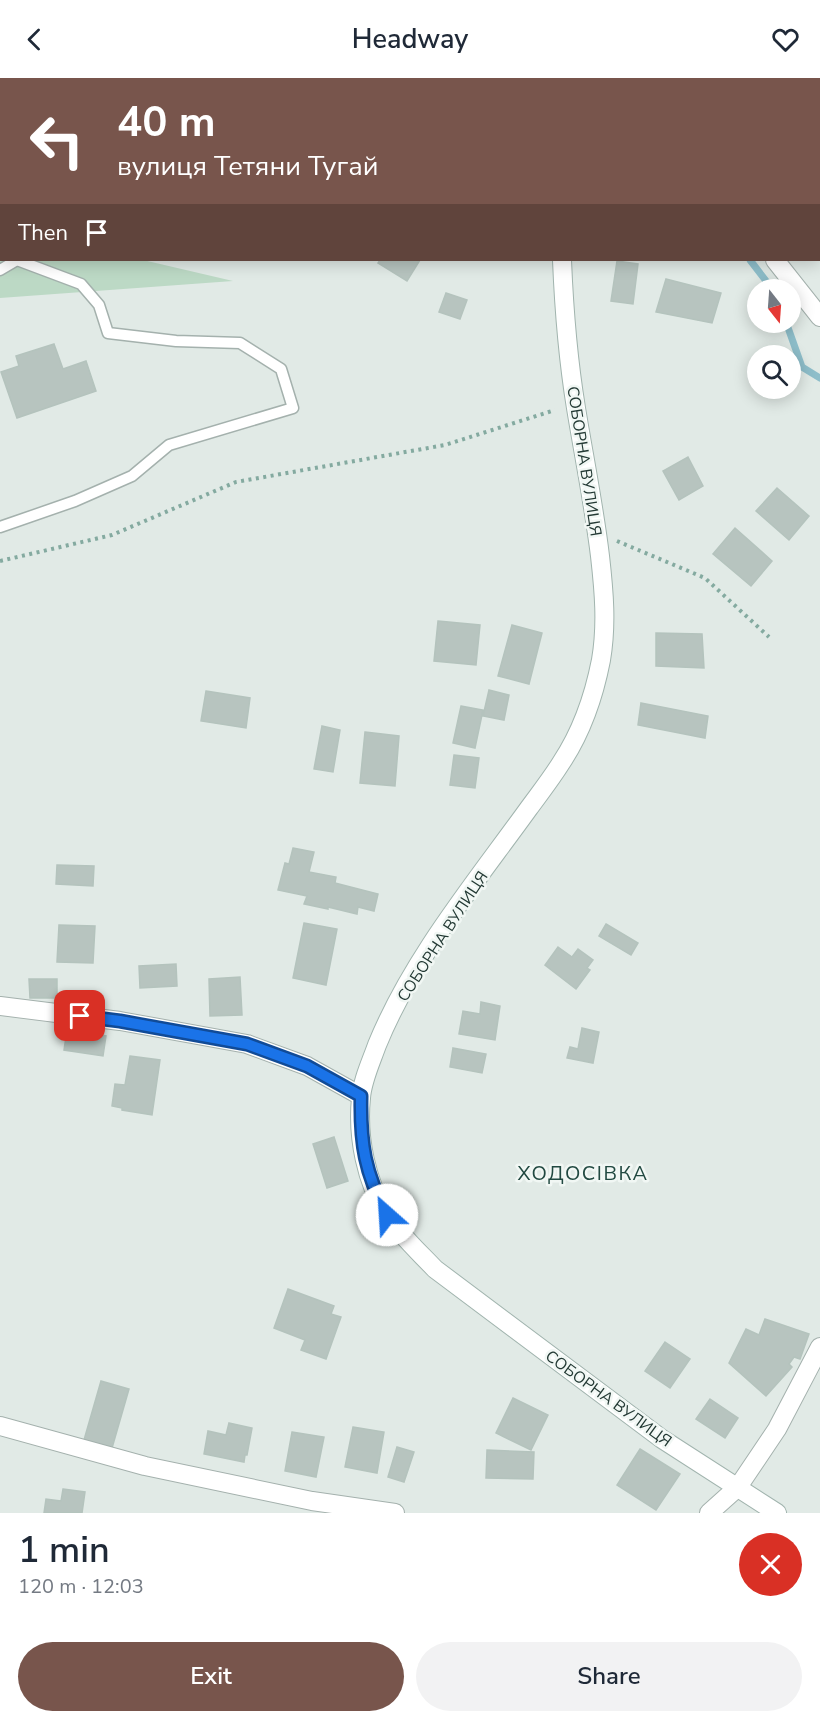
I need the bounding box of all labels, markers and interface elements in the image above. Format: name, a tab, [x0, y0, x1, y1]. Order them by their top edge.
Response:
text: Headway	[352, 21, 468, 58]
icon: back	[18, 23, 51, 56]
icon: heart	[769, 23, 802, 56]
text: 40 m	[117, 94, 216, 151]
icon: left	[18, 102, 96, 180]
text: вулиця Тетяни Тугай	[117, 148, 378, 185]
icon: arrive	[80, 216, 113, 249]
text: Then	[18, 218, 68, 248]
north arrow	[747, 279, 801, 333]
map controls	[747, 279, 801, 399]
button: search	[747, 345, 801, 399]
street label: СОБОРНА ВУЛИЦЯ	[561, 385, 607, 538]
street label: СОБОРНА ВУЛИЦЯ	[392, 867, 493, 1006]
pin	[54, 990, 105, 1041]
icon: arrive	[63, 999, 96, 1032]
district label: ХОДОСІВКА	[518, 1160, 649, 1187]
position arrow	[355, 1183, 419, 1247]
street label: СОБОРНА ВУЛИЦЯ	[541, 1345, 676, 1452]
text: 1 min	[18, 1526, 110, 1575]
button: close	[739, 1533, 802, 1596]
text: 120 m · 12:03	[18, 1573, 144, 1600]
button: Exit	[18, 1642, 404, 1711]
button: Share	[416, 1642, 802, 1711]

